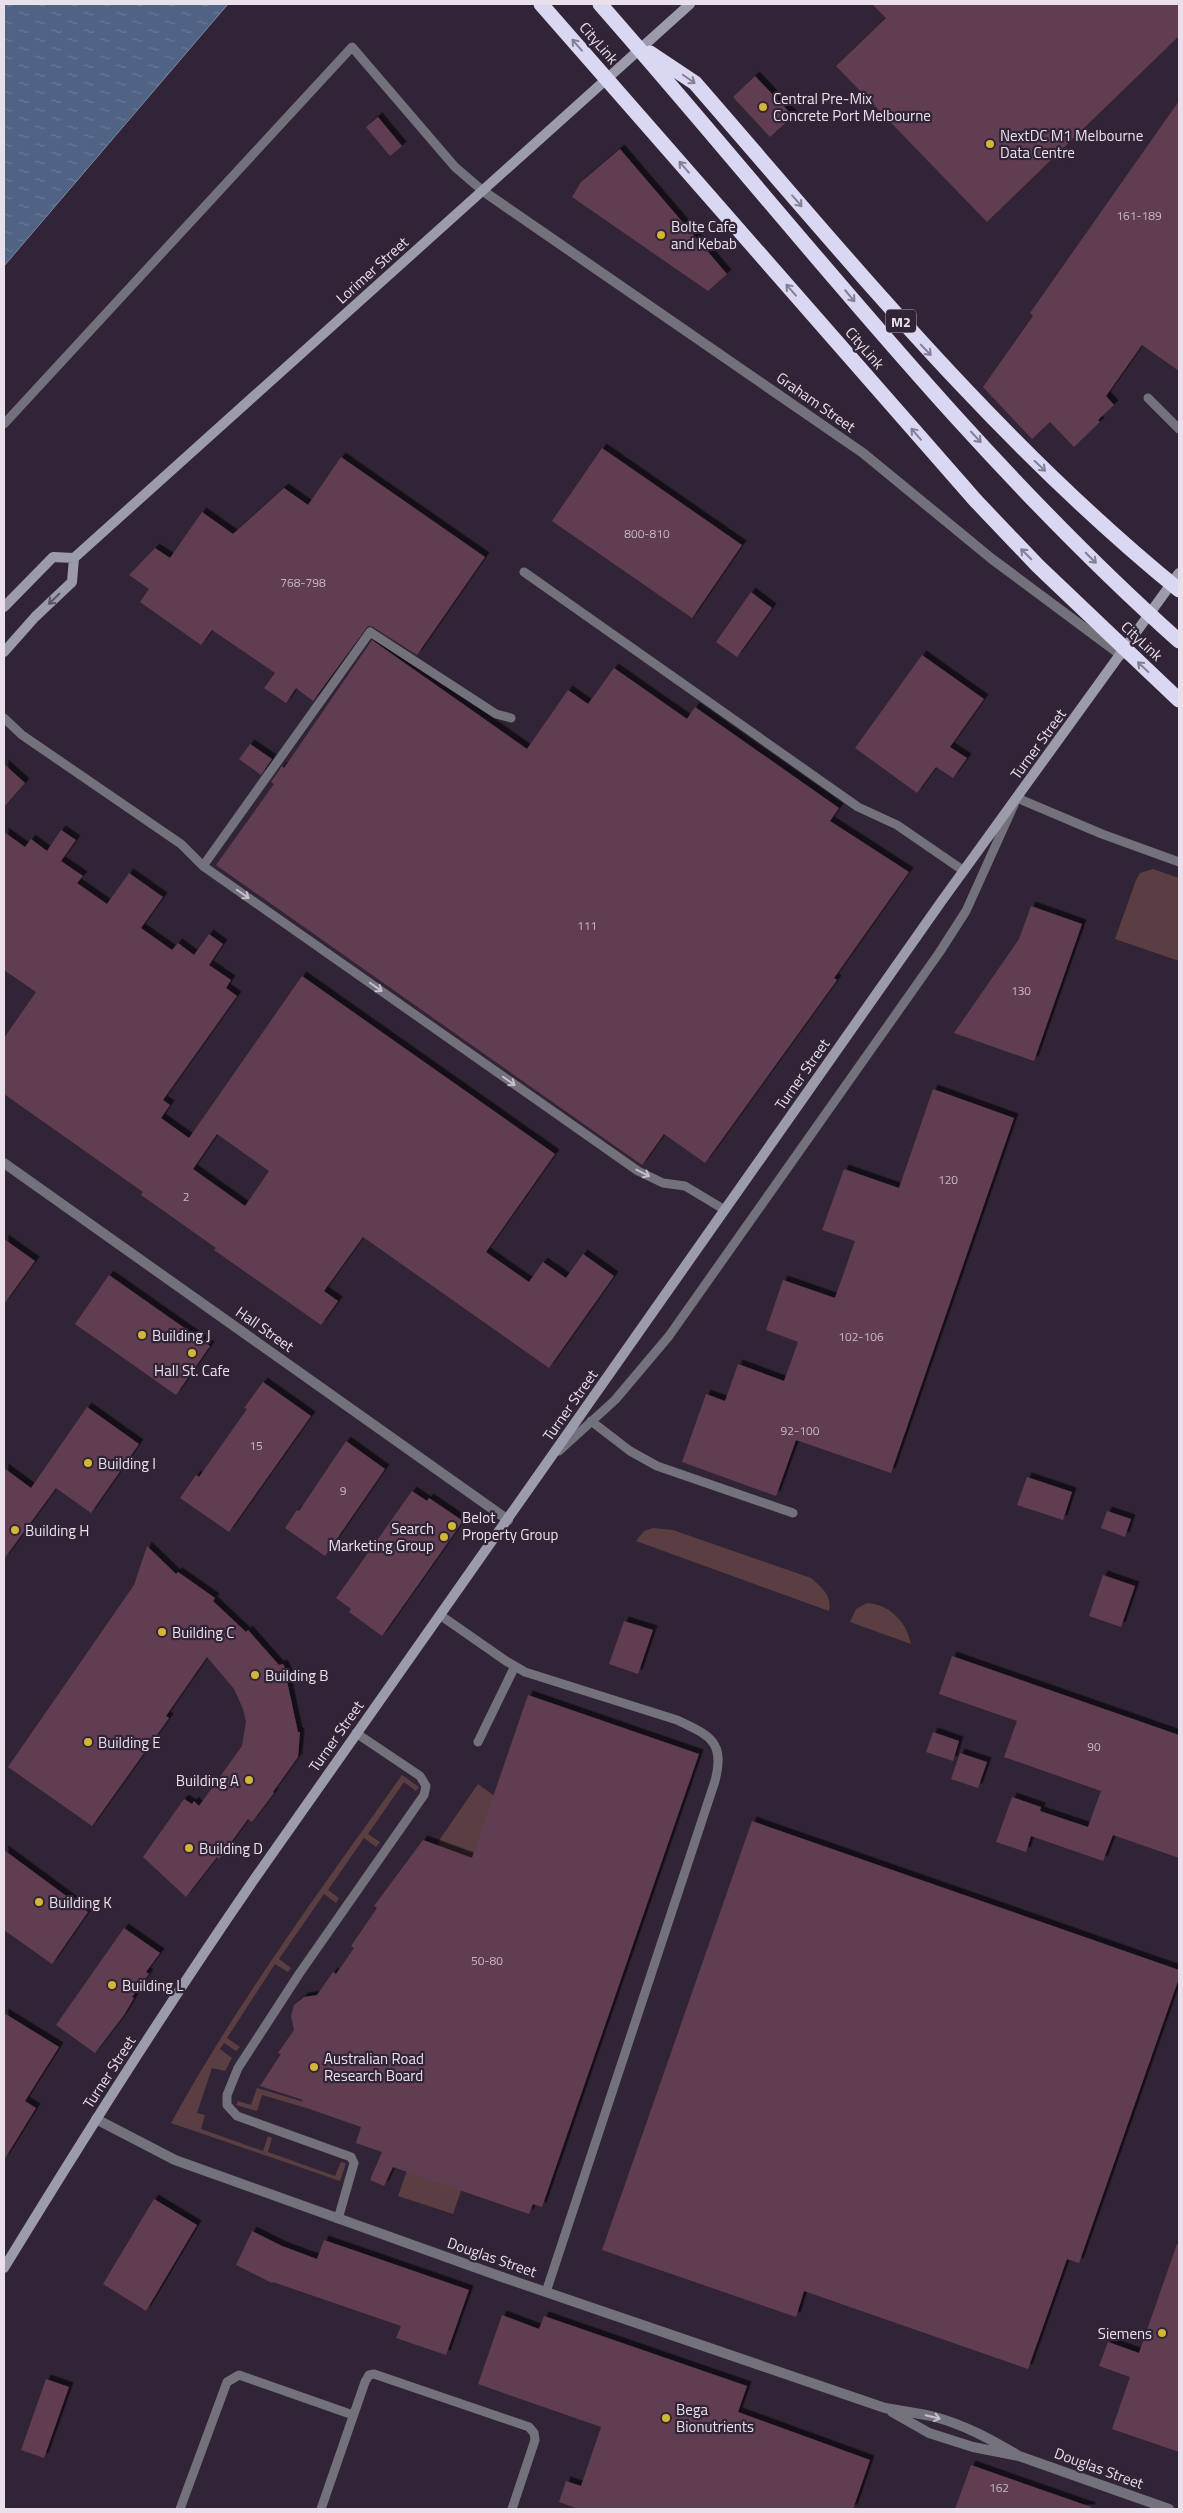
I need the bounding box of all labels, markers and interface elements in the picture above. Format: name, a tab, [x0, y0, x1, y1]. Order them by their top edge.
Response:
street label: CityLink	[574, 17, 624, 69]
one-way arrow	[572, 39, 583, 52]
one-way arrow	[682, 74, 696, 84]
place label: Central Pre-Mix Concrete Port Melbourne	[773, 87, 931, 127]
marker: Central Pre-Mix Concrete Port Melbourne	[757, 101, 769, 113]
place label: NextDC M1 Melbourne Data Centre	[1000, 124, 1143, 164]
marker: NextDC M1 Melbourne Data Centre	[984, 138, 996, 150]
one-way arrow	[679, 161, 690, 174]
one-way arrow	[791, 194, 803, 207]
house number: 161-189	[1116, 206, 1162, 225]
place label: Bolte Cafe and Kebab	[671, 215, 737, 255]
marker: Bolte Cafe and Kebab	[655, 229, 667, 241]
street label: Lorimer Street	[331, 231, 414, 309]
one-way arrow	[786, 284, 797, 297]
one-way arrow	[844, 289, 856, 302]
road number: M2	[886, 310, 916, 332]
street label: CityLink	[840, 322, 890, 374]
one-way arrow	[920, 343, 932, 355]
street label: Graham Street	[772, 366, 861, 438]
one-way arrow	[910, 428, 922, 441]
one-way arrow	[970, 430, 982, 443]
one-way arrow	[1034, 460, 1046, 472]
house number: 800-810	[624, 524, 670, 543]
one-way arrow	[1020, 548, 1033, 560]
one-way arrow	[1085, 552, 1097, 564]
house number: 768-798	[280, 573, 326, 592]
one-way arrow	[48, 593, 60, 605]
street label: CityLink	[1116, 616, 1168, 666]
one-way arrow	[1137, 661, 1150, 673]
street label: Turner Street	[1004, 703, 1072, 784]
one-way arrow	[236, 889, 250, 899]
house number: 111	[577, 916, 597, 935]
house number: 130	[1011, 981, 1031, 1000]
one-way arrow	[369, 982, 383, 992]
street label: Turner Street	[769, 1033, 836, 1114]
one-way arrow	[502, 1076, 516, 1086]
one-way arrow	[635, 1169, 650, 1178]
house number: 120	[938, 1170, 958, 1189]
house number: 2	[183, 1187, 189, 1206]
street label: Hall Street	[231, 1300, 299, 1358]
place label: Building J	[152, 1324, 211, 1347]
house number: 102-106	[838, 1327, 884, 1346]
marker: Building J	[136, 1329, 148, 1341]
marker: Hall St. Cafe	[186, 1347, 198, 1359]
place label: Hall St. Cafe	[154, 1359, 230, 1382]
street label: Turner Street	[537, 1364, 604, 1445]
house number: 92-100	[781, 1421, 820, 1440]
house number: 15	[249, 1436, 263, 1455]
place label: Building I	[98, 1452, 156, 1475]
marker: Building I	[82, 1457, 94, 1469]
house number: 9	[340, 1481, 347, 1500]
place label: Belot Property Group	[462, 1506, 559, 1546]
place label: Search Marketing Group	[328, 1517, 434, 1557]
place label: Building H	[25, 1519, 89, 1542]
marker: Belot Property Group	[446, 1520, 458, 1532]
marker: Building H	[9, 1524, 21, 1536]
marker: Search Marketing Group	[438, 1531, 450, 1543]
place label: Building C	[172, 1621, 234, 1644]
marker: Building C	[156, 1626, 168, 1638]
place label: Building B	[265, 1664, 328, 1687]
marker: Building B	[249, 1669, 261, 1681]
street label: Turner Street	[303, 1695, 370, 1776]
place label: Building E	[98, 1731, 161, 1754]
marker: Building E	[82, 1736, 94, 1748]
house number: 90	[1087, 1737, 1101, 1756]
place label: Building A	[176, 1769, 239, 1792]
marker: Building A	[243, 1774, 255, 1786]
place label: Building D	[199, 1837, 263, 1860]
marker: Building D	[183, 1842, 195, 1854]
place label: Building K	[49, 1891, 112, 1914]
marker: Building K	[33, 1896, 45, 1908]
house number: 50-80	[471, 1951, 503, 1970]
place label: Building L	[122, 1974, 183, 1997]
marker: Building L	[106, 1979, 118, 1991]
street label: Turner Street	[77, 2031, 142, 2113]
place label: Australian Road Research Board	[324, 2047, 424, 2087]
marker: Australian Road Research Board	[308, 2061, 320, 2073]
street label: Douglas Street	[444, 2231, 540, 2283]
place label: Siemens	[1098, 2322, 1152, 2345]
marker: Siemens	[1156, 2327, 1168, 2339]
place label: Bega Bionutrients	[676, 2398, 754, 2438]
marker: Bega Bionutrients	[660, 2412, 672, 2424]
one-way arrow	[924, 2413, 940, 2422]
street label: Douglas Street	[1051, 2441, 1147, 2495]
house number: 162	[989, 2478, 1009, 2497]

